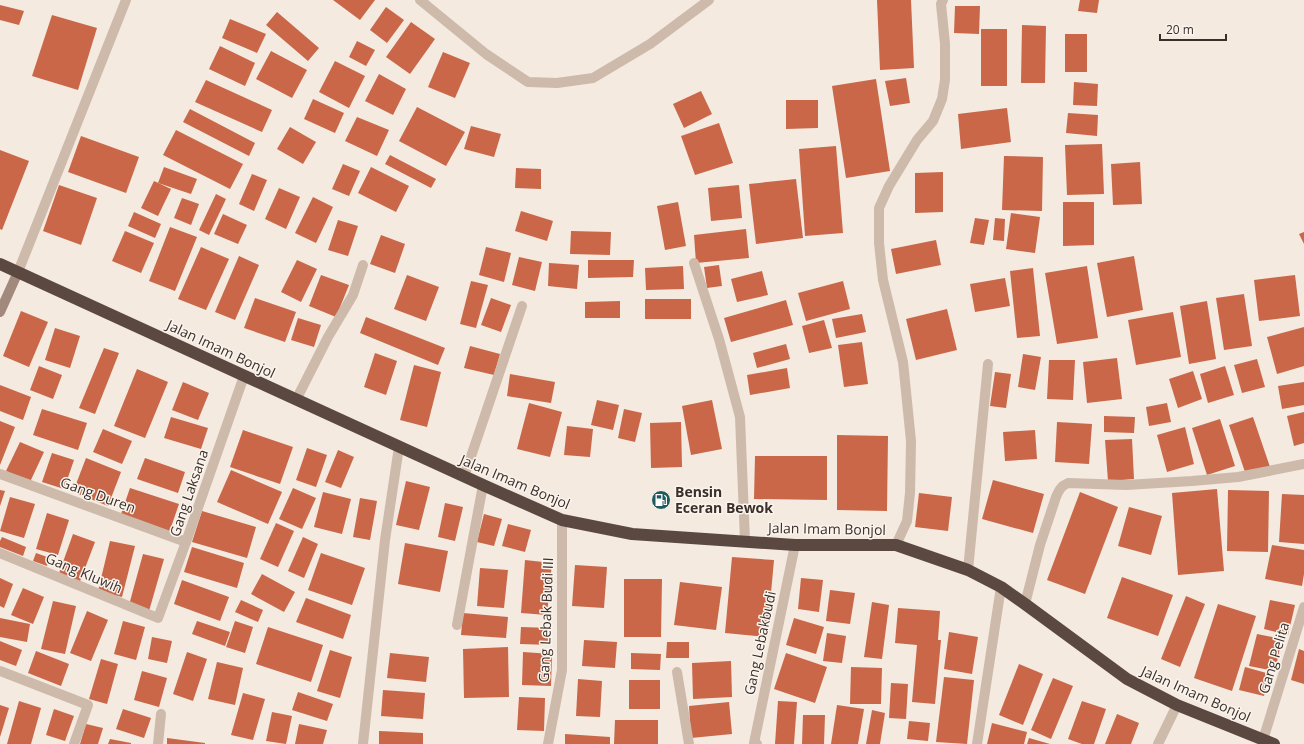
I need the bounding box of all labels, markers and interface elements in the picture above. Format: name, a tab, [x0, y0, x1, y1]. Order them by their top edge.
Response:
scale bar	[1160, 16, 1226, 42]
text: 20 m	[1166, 21, 1194, 38]
street label: Jalan Imam Bonjol	[162, 314, 279, 382]
street label: Gang Laksana	[165, 447, 212, 539]
street label: Jalan Imam Bonjol	[455, 449, 573, 513]
street label: Gang Duren	[58, 472, 138, 517]
place label: Bensin Eceran Bewok	[675, 482, 773, 517]
fuel station icon: Bensin Eceran Bewok	[650, 489, 672, 511]
street label: Jalan Imam Bonjol	[766, 518, 886, 539]
street label: Gang Kluwih	[43, 548, 125, 597]
street label: Gang Lebak Budi III	[534, 557, 557, 683]
street label: Gang Lebakbudi	[739, 589, 780, 697]
street label: Gang Pelita	[1254, 620, 1293, 696]
street label: Jalan Imam Bonjol	[1137, 660, 1254, 726]

